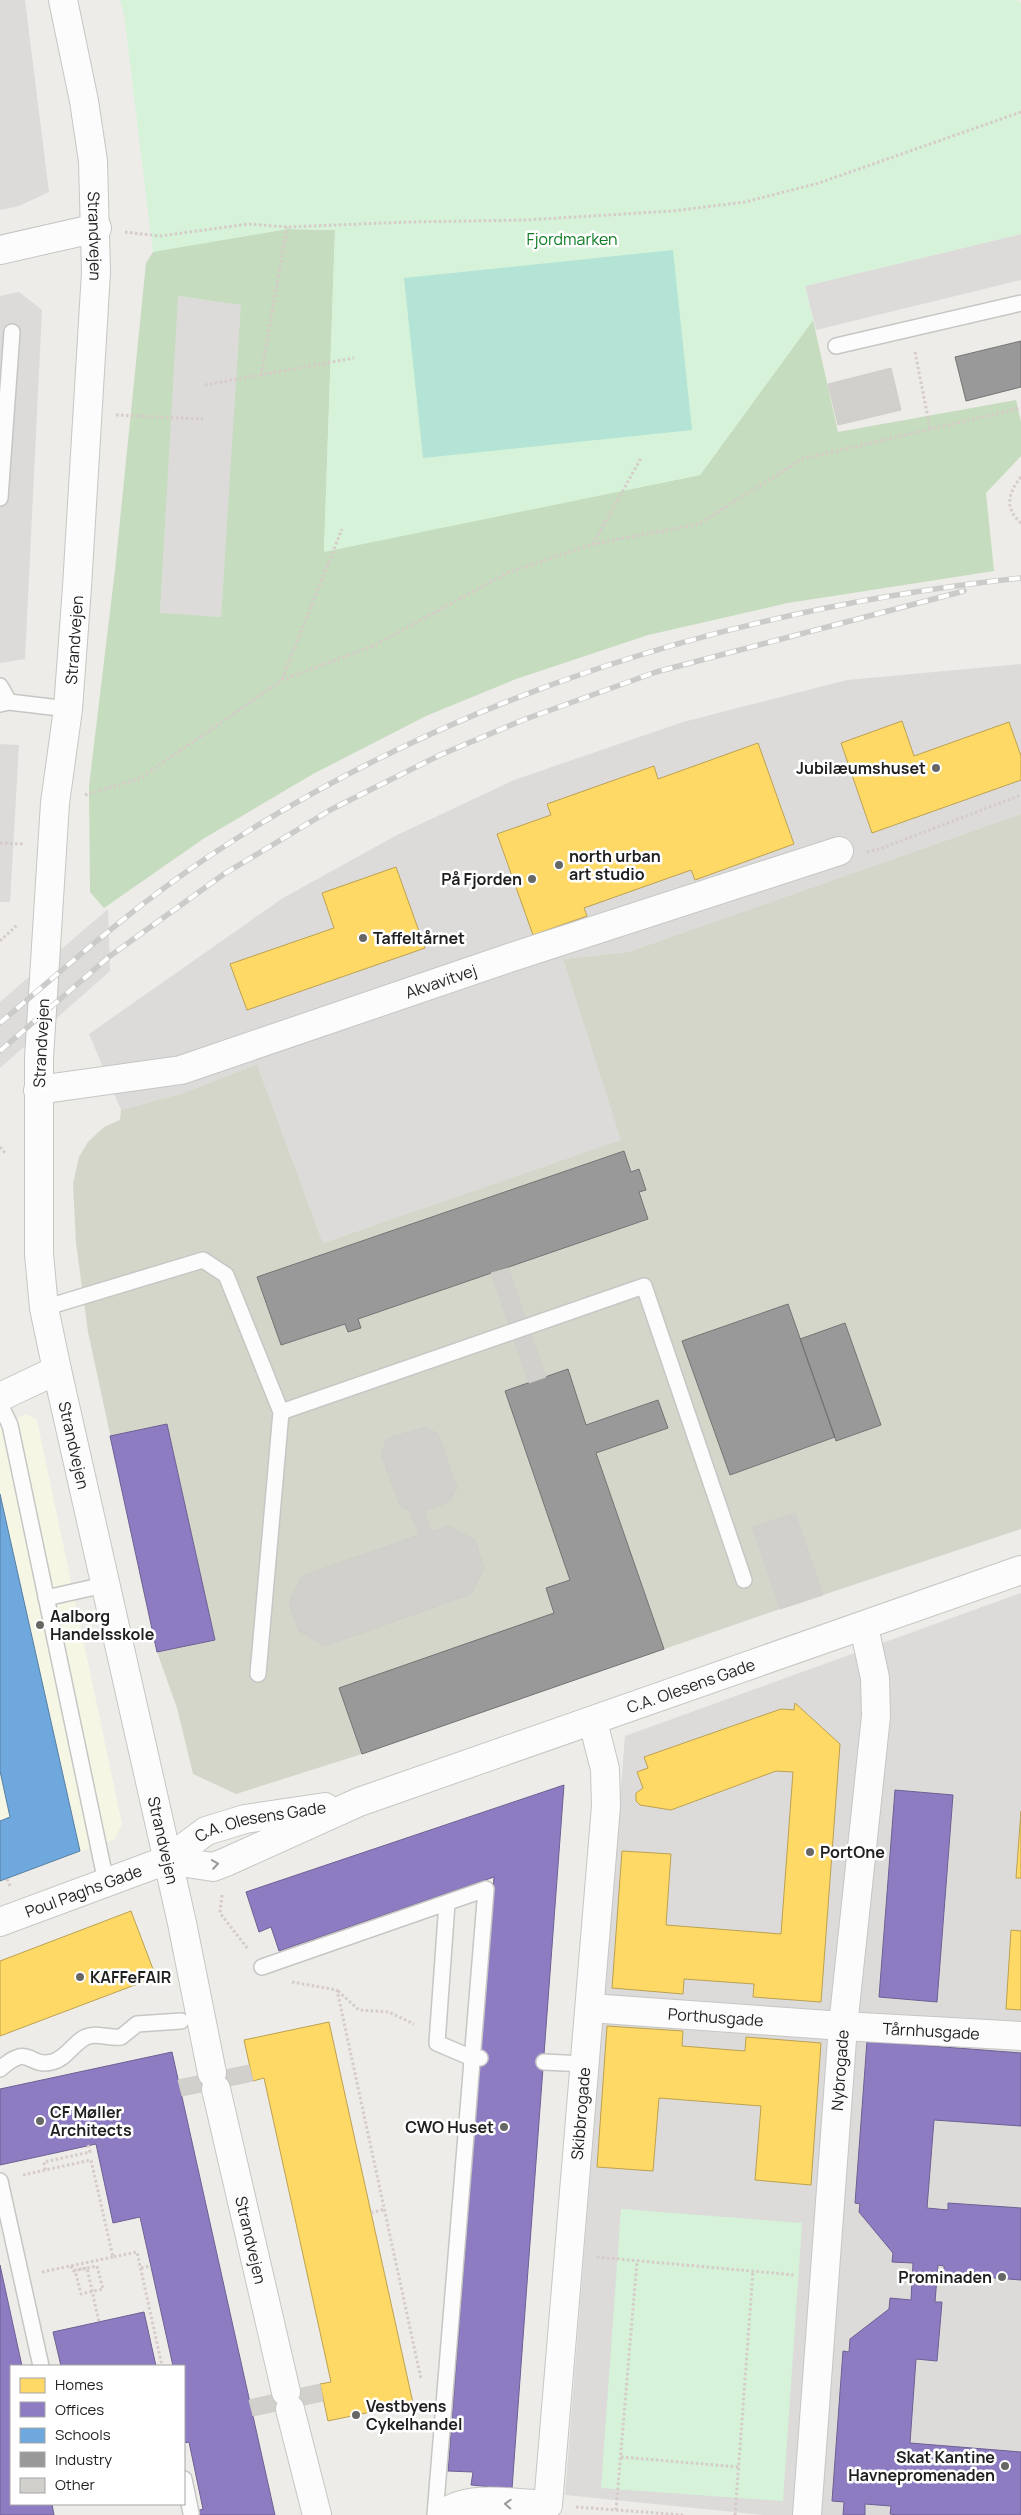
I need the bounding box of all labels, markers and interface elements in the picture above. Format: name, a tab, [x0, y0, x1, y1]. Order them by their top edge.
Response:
street label: Strandvejen	[83, 191, 107, 281]
park label: Fjordmarken	[526, 228, 618, 250]
street label: Strandvejen	[60, 595, 88, 685]
place label: Jubilæumshuset	[796, 757, 926, 779]
marker: Jubilæumshuset	[930, 762, 942, 774]
place label: north urban art studio	[569, 845, 661, 885]
marker: north urban art studio	[553, 859, 565, 871]
place label: På Fjorden	[441, 868, 522, 890]
marker: På Fjorden	[526, 873, 538, 885]
place label: Taffeltårnet	[373, 927, 465, 949]
marker: Taffeltårnet	[357, 932, 369, 944]
street label: Akvavitvej	[402, 959, 479, 1004]
street label: Strandvejen	[28, 998, 54, 1088]
street label: Strandvejen	[53, 1399, 95, 1491]
place label: Aalborg Handelsskole	[50, 1605, 155, 1645]
marker: Aalborg Handelsskole	[34, 1619, 46, 1631]
street label: C.A. Olesens Gade	[624, 1653, 758, 1718]
street label: Strandvejen	[143, 1794, 184, 1886]
street label: C.A. Olesens Gade	[190, 1796, 327, 1847]
place label: PortOne	[820, 1841, 885, 1863]
marker: PortOne	[804, 1846, 816, 1858]
street label: Poul Paghs Gade	[22, 1859, 145, 1923]
one-way arrow	[211, 1860, 220, 1870]
place label: KAFFeFAIR	[90, 1966, 171, 1988]
marker: KAFFeFAIR	[74, 1971, 86, 1983]
street label: Porthusgade	[667, 2003, 764, 2031]
street label: Tårnhusgade	[882, 2017, 980, 2045]
street label: Nybrogade	[826, 2029, 854, 2111]
street label: Skibbrogade	[566, 2066, 595, 2161]
place label: CF Møller Architects	[50, 2101, 132, 2141]
marker: CF Møller Architects	[34, 2115, 46, 2127]
place label: CWO Huset	[405, 2116, 494, 2138]
marker: CWO Huset	[498, 2121, 510, 2133]
street label: Strandvejen	[230, 2194, 272, 2286]
place label: Prominaden	[898, 2266, 992, 2288]
marker: Prominaden	[996, 2271, 1008, 2283]
legend	[10, 2365, 185, 2505]
text: Homes	[55, 2374, 104, 2395]
place label: Vestbyens Cykelhandel	[366, 2395, 462, 2435]
text: Offices	[55, 2399, 104, 2420]
marker: Vestbyens Cykelhandel	[350, 2409, 362, 2421]
text: Schools	[55, 2424, 111, 2445]
place label: Skat Kantine Havnepromenaden	[848, 2446, 995, 2486]
text: Industry	[55, 2449, 112, 2470]
marker: Skat Kantine Havnepromenaden	[999, 2460, 1011, 2472]
text: Other	[55, 2474, 96, 2495]
one-way arrow	[504, 2498, 512, 2509]

